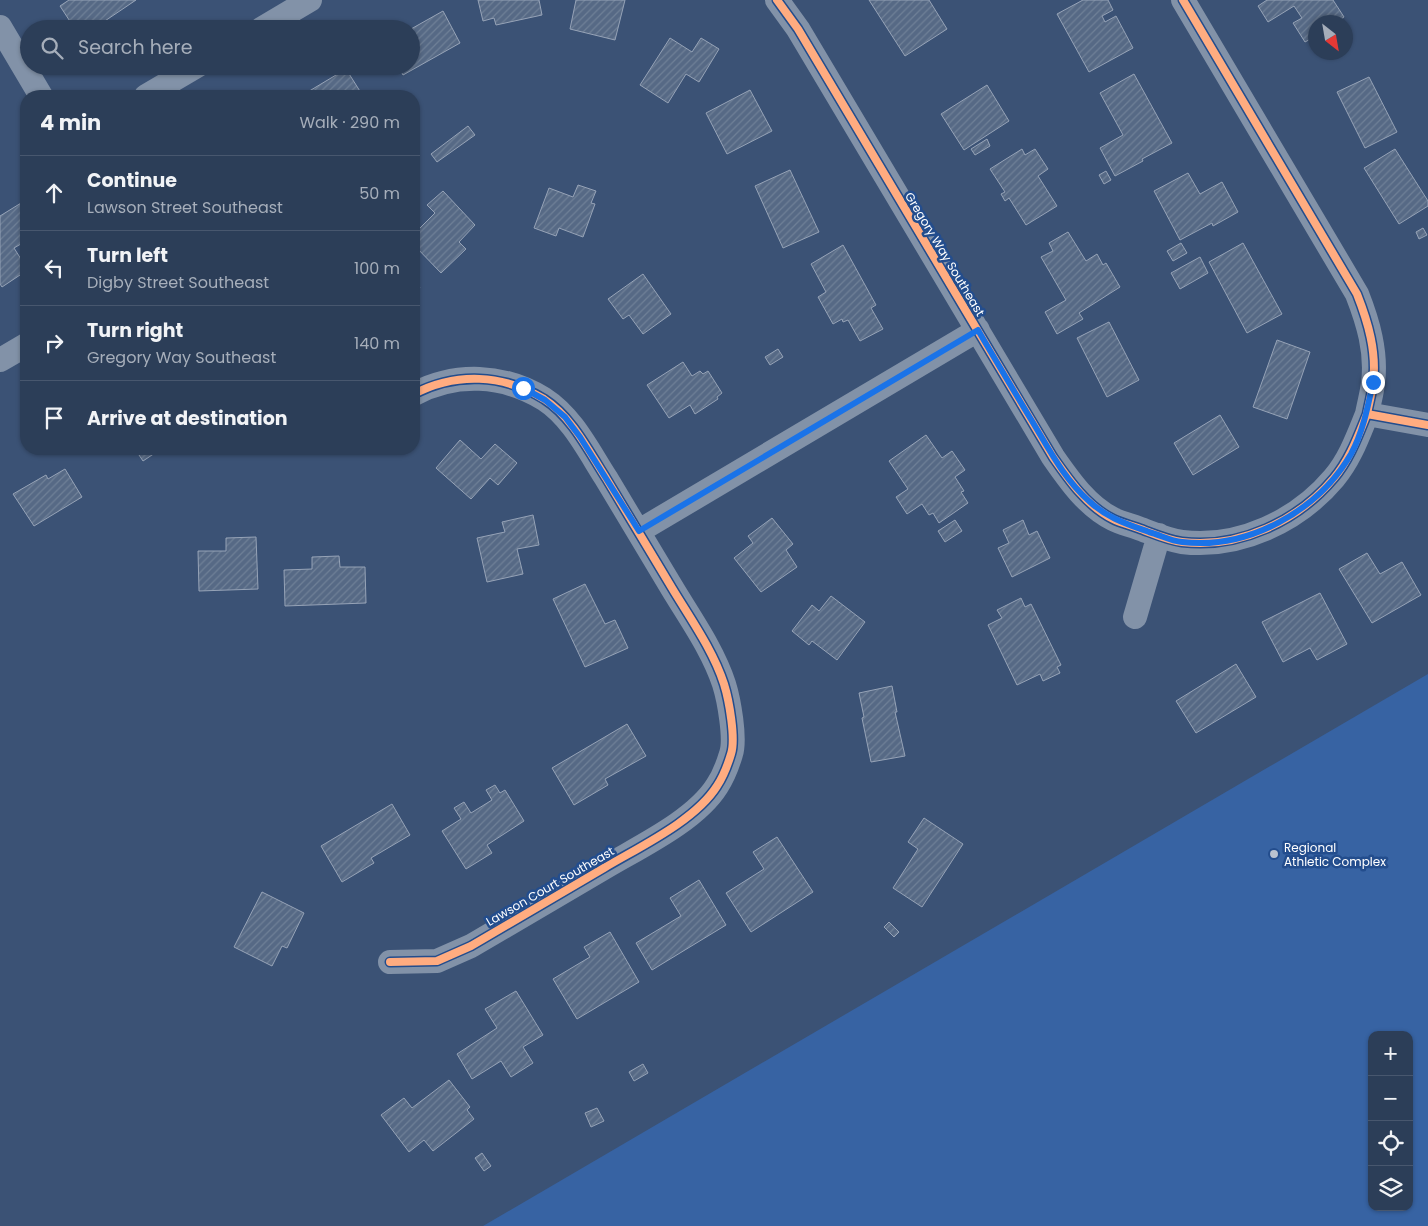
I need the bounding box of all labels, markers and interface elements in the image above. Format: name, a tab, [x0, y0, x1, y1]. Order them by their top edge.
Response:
north arrow	[1308, 15, 1353, 60]
search box	[20, 20, 420, 75]
icon: search	[38, 34, 66, 62]
text: Search here	[78, 34, 192, 61]
text: 4 min	[40, 108, 101, 137]
text: Walk · 290 m	[299, 111, 400, 134]
text: Continue	[87, 167, 177, 194]
icon: ahead	[40, 179, 68, 207]
text: 50 m	[359, 182, 400, 205]
street label: Gregory Way Southeast	[901, 189, 989, 319]
text: Lawson Street Southeast	[87, 196, 283, 219]
text: Turn left	[87, 242, 168, 269]
icon: left	[40, 254, 68, 282]
text: 100 m	[354, 257, 400, 280]
text: Digby Street Southeast	[87, 271, 269, 294]
text: Turn right	[87, 317, 183, 344]
icon: right	[40, 329, 68, 357]
text: 140 m	[354, 332, 400, 355]
text: Gregory Way Southeast	[87, 346, 276, 369]
route end	[1362, 371, 1385, 394]
route start	[512, 377, 535, 400]
icon: arrive	[40, 404, 68, 432]
text: Arrive at destination	[87, 405, 288, 432]
place label: Regional Athletic Complex	[1284, 839, 1386, 870]
street label: Lawson Court Southeast	[483, 842, 617, 930]
marker: Regional Athletic Complex	[1268, 848, 1280, 860]
map controls	[1368, 1031, 1413, 1211]
button: +	[1368, 1031, 1413, 1076]
button: −	[1368, 1076, 1413, 1121]
button: locate	[1368, 1121, 1413, 1166]
button: layers	[1368, 1166, 1413, 1211]

